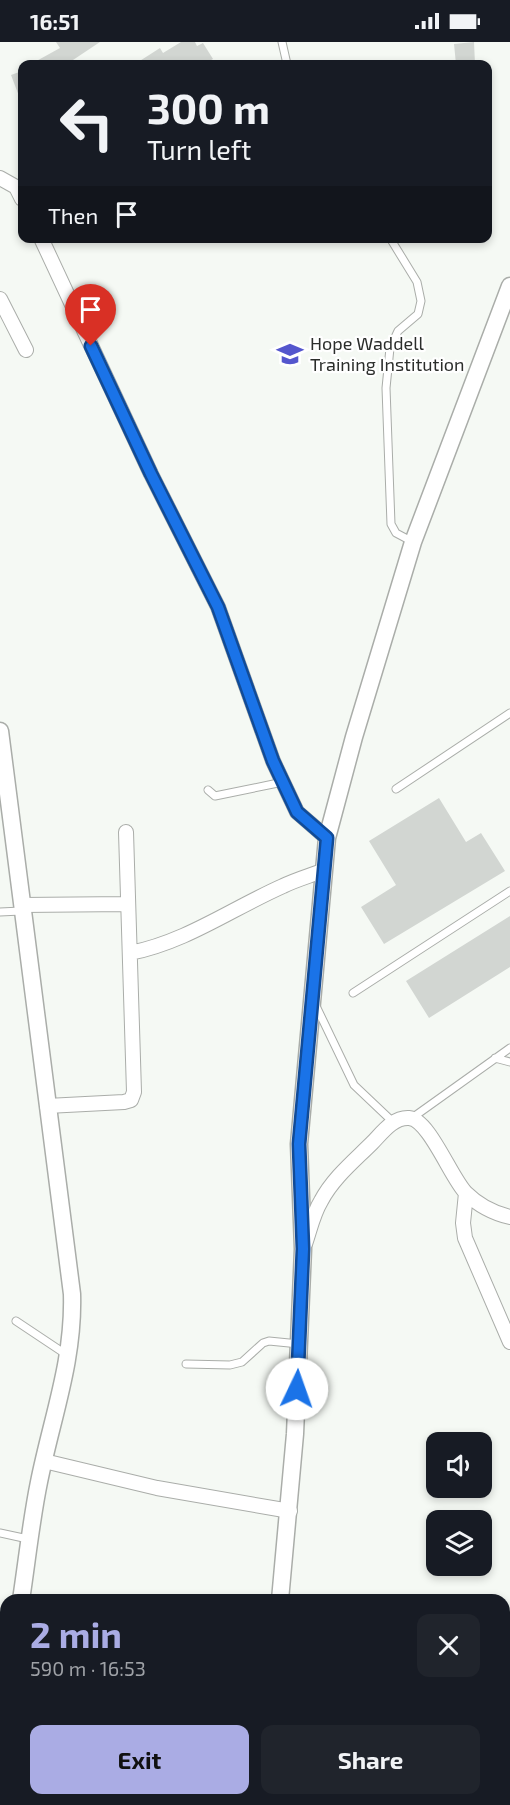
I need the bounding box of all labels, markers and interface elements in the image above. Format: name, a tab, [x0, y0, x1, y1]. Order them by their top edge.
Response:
text: 16:51	[30, 8, 80, 34]
text: 300 m	[147, 82, 270, 132]
icon: left	[48, 84, 126, 162]
text: Turn left	[147, 133, 251, 165]
icon: arrive	[110, 198, 143, 231]
text: Then	[48, 202, 98, 228]
pin	[65, 284, 116, 346]
icon: arrive	[74, 293, 107, 326]
place label: Hope Waddell Training Institution	[310, 332, 465, 375]
school or university icon: Hope Waddell Training Institution	[275, 339, 305, 369]
position arrow	[265, 1357, 329, 1421]
map controls	[426, 1432, 492, 1576]
button: sound	[426, 1432, 492, 1498]
button: layers	[426, 1510, 492, 1576]
text: 2 min	[30, 1612, 122, 1655]
button: close	[417, 1614, 480, 1677]
text: 590 m · 16:53	[30, 1656, 146, 1680]
button: Exit	[30, 1725, 249, 1794]
button: Share	[261, 1725, 480, 1794]

